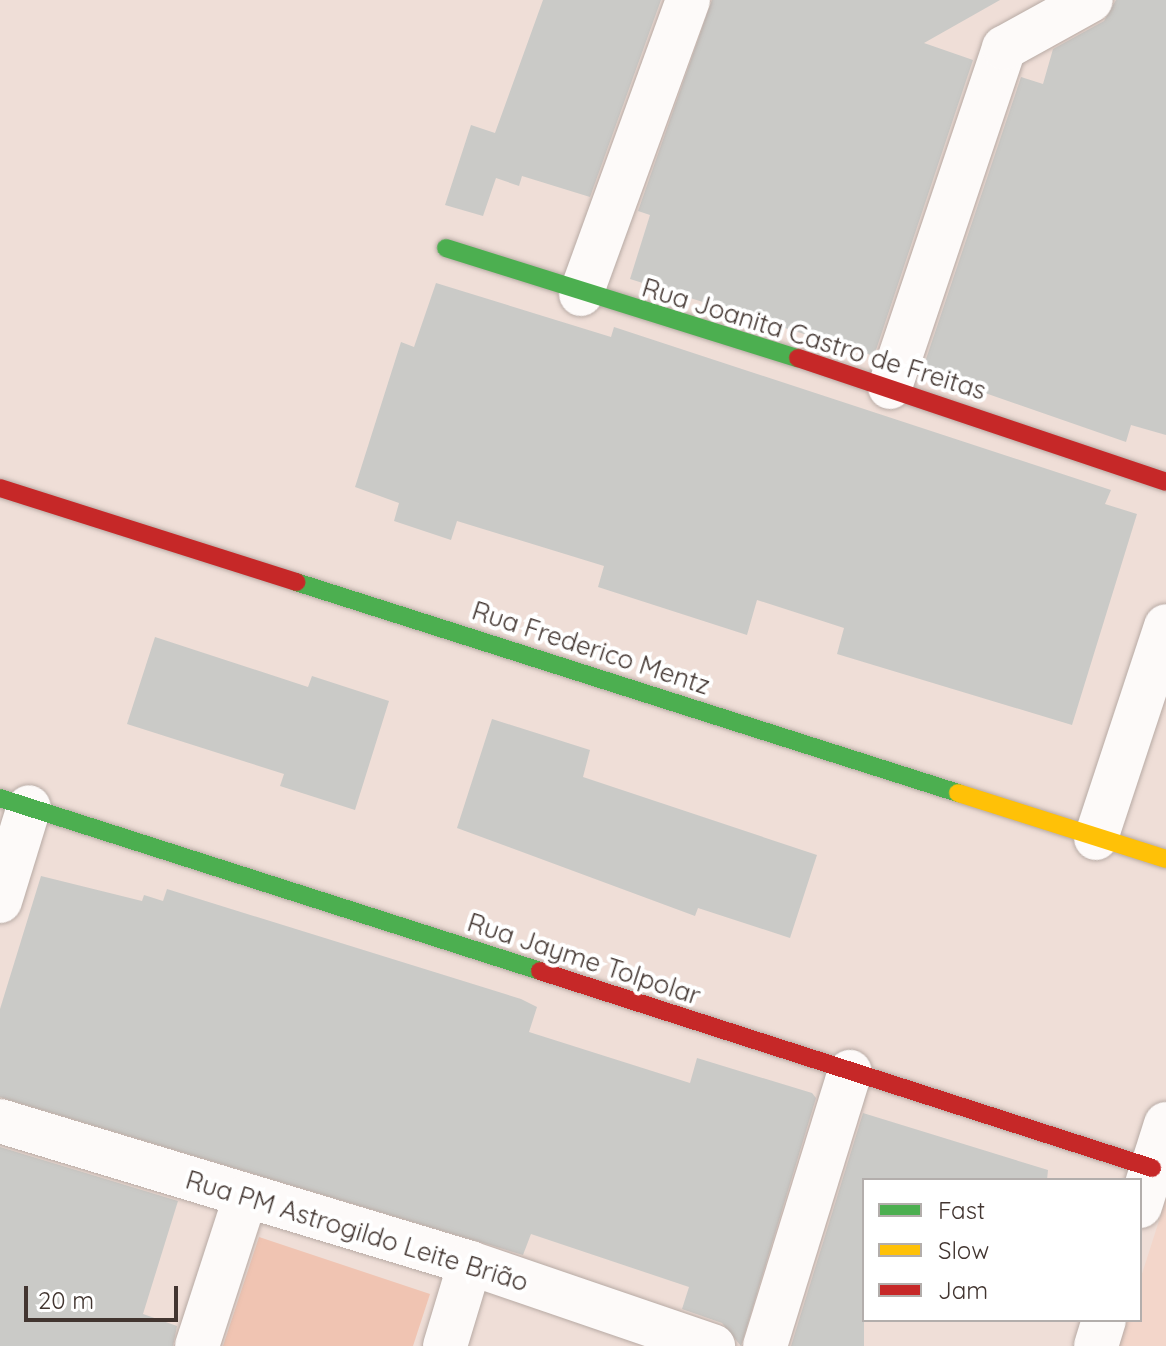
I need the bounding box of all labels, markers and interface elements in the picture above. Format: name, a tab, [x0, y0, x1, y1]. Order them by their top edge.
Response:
street label: Rua Joanita Castro de Freitas	[638, 272, 990, 406]
street label: Rua Frederico Mentz	[468, 595, 714, 701]
street label: Rua Jayme Tolpolar	[464, 907, 704, 1011]
street label: Rua PM Astrogildo Leite Brião	[182, 1164, 532, 1298]
legend	[862, 1178, 1142, 1322]
text: Fast	[938, 1195, 985, 1225]
text: Slow	[938, 1235, 989, 1265]
scale bar	[28, 1270, 182, 1320]
text: Jam	[938, 1275, 988, 1305]
text: 20 m	[38, 1285, 94, 1315]

